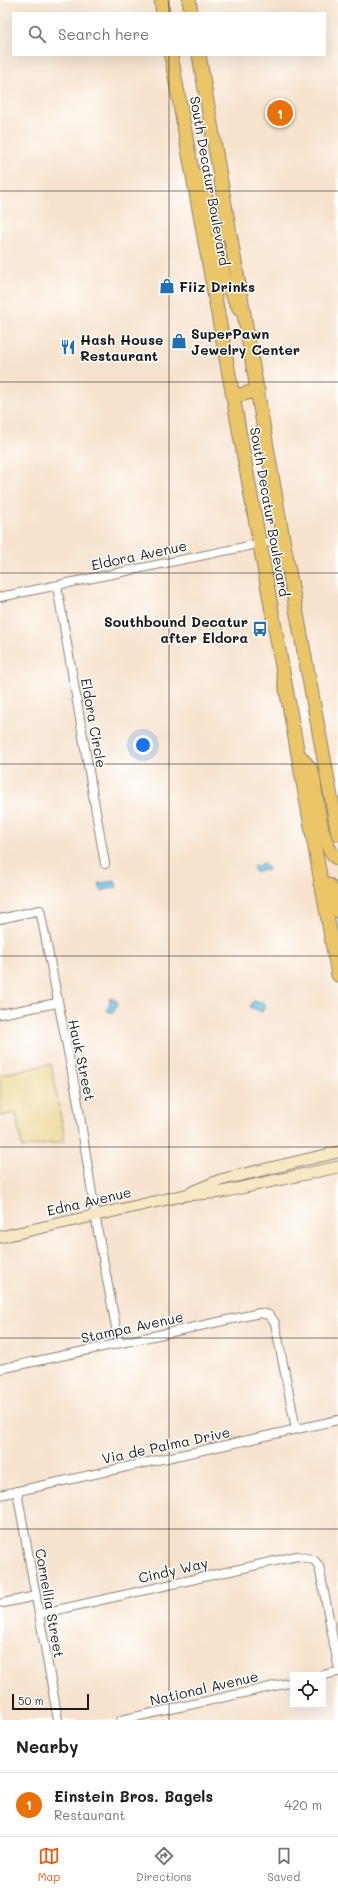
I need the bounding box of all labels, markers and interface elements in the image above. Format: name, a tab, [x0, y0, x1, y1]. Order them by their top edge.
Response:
search box	[12, 12, 326, 56]
icon: search	[26, 23, 48, 45]
text: Search here	[58, 24, 149, 44]
street label: South Decatur Boulevard	[186, 95, 234, 267]
pin: 1	[267, 98, 293, 128]
shop icon: Fiiz Drinks	[158, 277, 176, 295]
place label: Fiiz Drinks	[179, 277, 255, 296]
place label: SuperPawn Jewelry Center	[191, 324, 300, 359]
place label: Hash House Restaurant	[80, 330, 163, 365]
shop icon: SuperPawn Jewelry Center	[170, 332, 188, 350]
restaurant icon: Hash House Restaurant	[59, 338, 77, 356]
street label: South Decatur Boulevard	[246, 426, 294, 598]
street label: Eldora Avenue	[89, 536, 189, 574]
place label: Southbound Decatur after Eldora	[104, 612, 248, 647]
bus stop icon: Southbound Decatur after Eldora	[251, 620, 269, 638]
street label: Eldora Circle	[77, 677, 111, 769]
your location	[133, 735, 153, 755]
street label: Hauk Street	[64, 1018, 100, 1102]
street label: Edna Avenue	[45, 1182, 133, 1220]
street label: Stampa Avenue	[79, 1307, 185, 1347]
street label: Via de Palma Drive	[100, 1422, 232, 1468]
street label: Cornellia Street	[31, 1547, 69, 1659]
street label: Cindy Way	[136, 1553, 210, 1587]
street label: National Avenue	[148, 1666, 260, 1710]
map controls	[290, 1672, 326, 1708]
button: locate	[290, 1672, 326, 1708]
scale bar	[12, 1692, 89, 1711]
text: 50 m	[18, 1693, 44, 1708]
text: Nearby	[16, 1735, 78, 1757]
text: Einstein Bros. Bagels	[54, 1786, 213, 1806]
text: 1	[26, 1796, 32, 1813]
text: 420 m	[285, 1796, 322, 1813]
text: Restaurant	[54, 1806, 125, 1823]
tab: Map	[38, 1845, 60, 1884]
tab: Directions	[136, 1845, 192, 1884]
tab: Saved	[267, 1845, 300, 1884]

